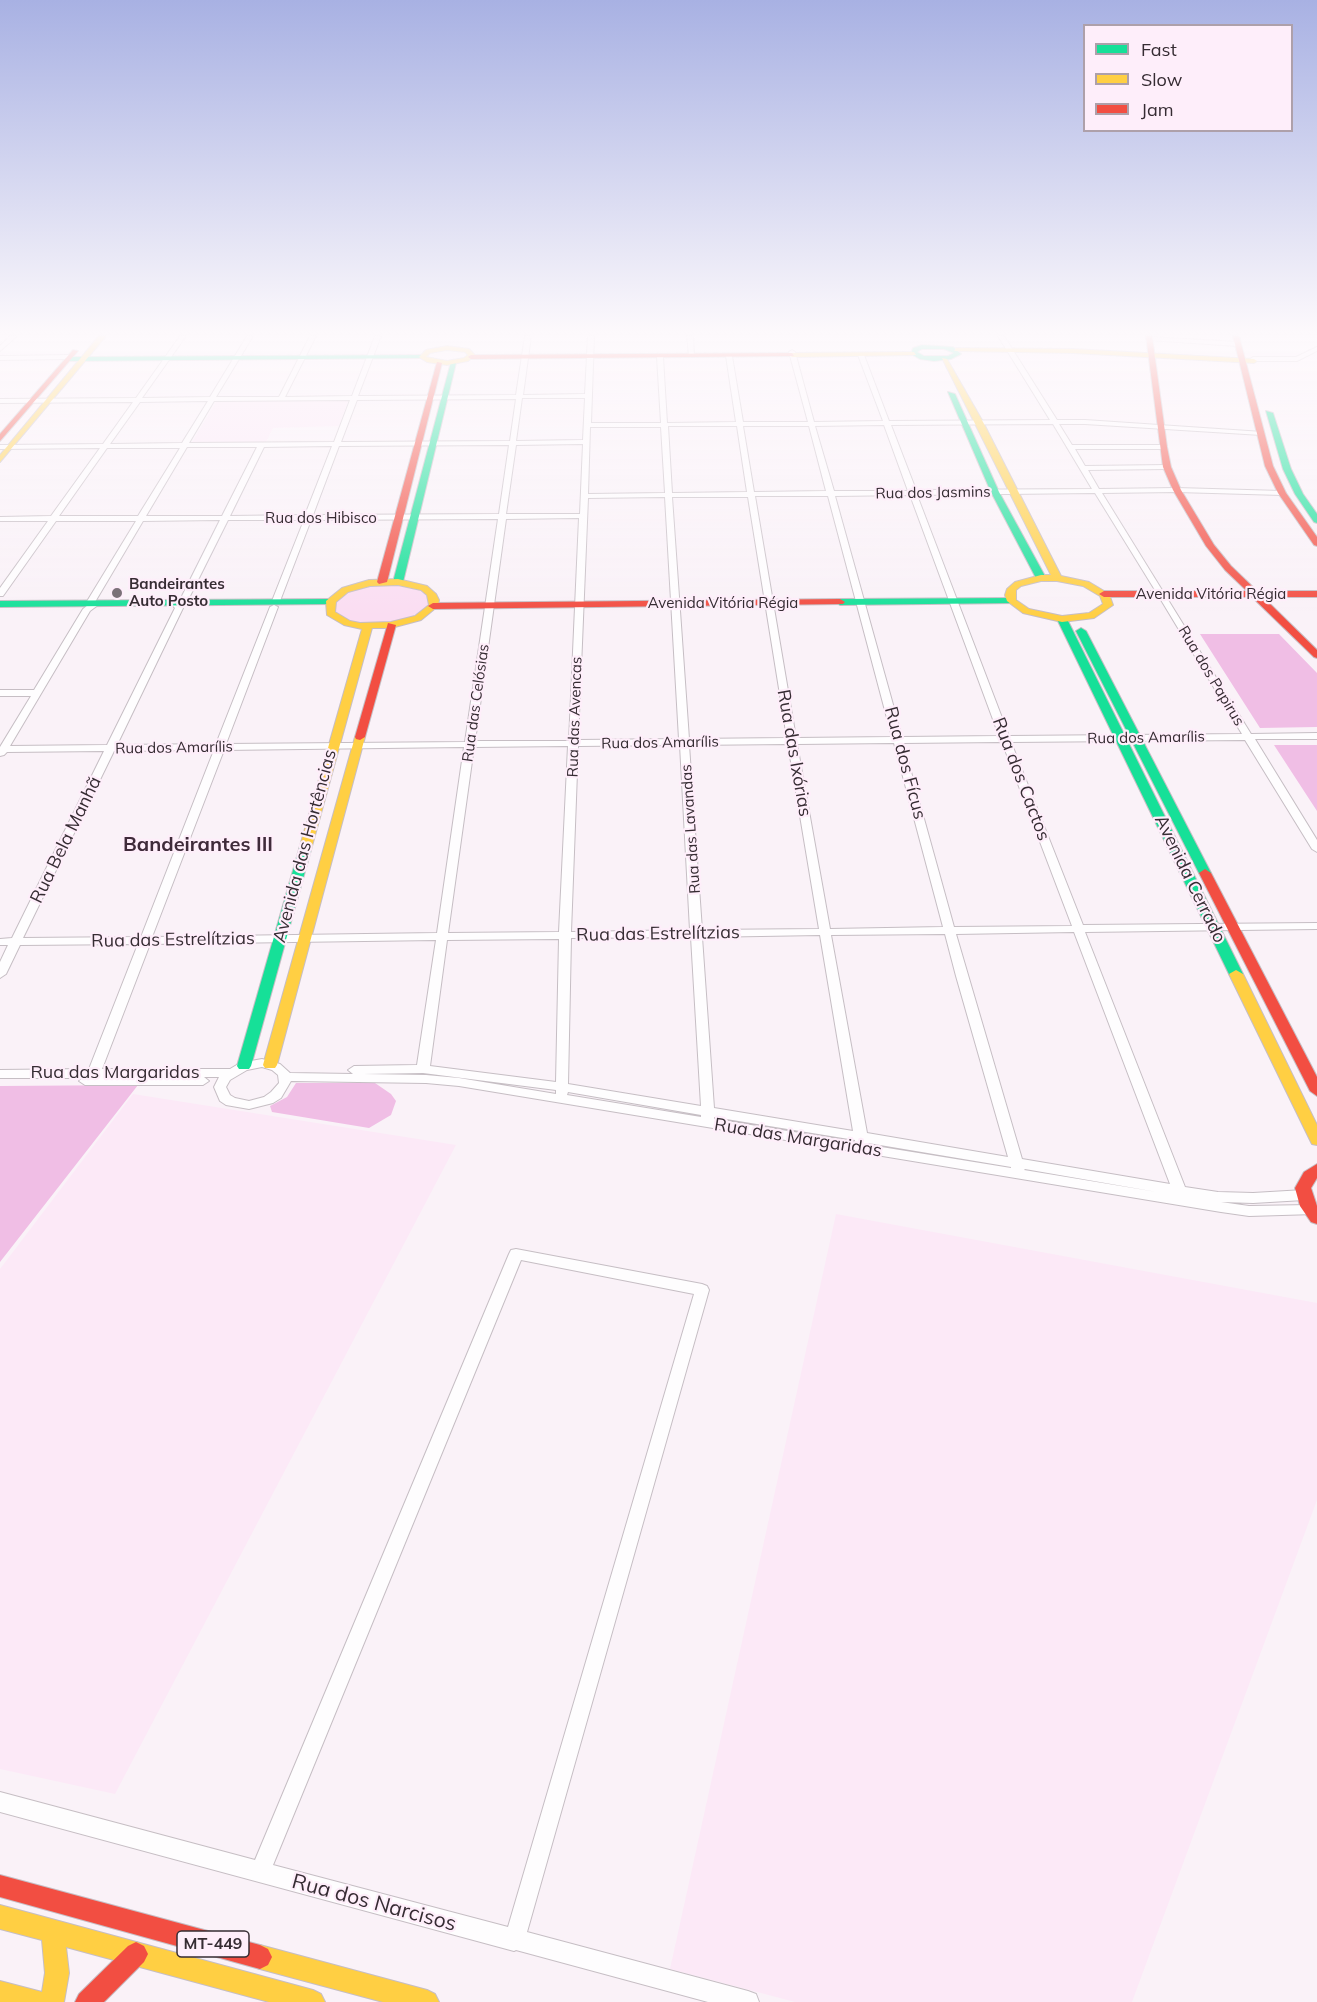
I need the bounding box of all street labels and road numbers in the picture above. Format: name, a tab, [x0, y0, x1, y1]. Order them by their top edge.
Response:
street label: Rua dos Jasmins	[875, 483, 991, 503]
street label: Rua dos Hibisco	[265, 509, 377, 527]
street label: Avenida Vitória Régia	[1136, 585, 1286, 603]
street label: Avenida Vitória Régia	[648, 594, 798, 612]
street label: Rua dos Papirus	[1174, 623, 1248, 729]
street label: Rua das Celósias	[459, 643, 493, 763]
street label: Rua das Avencas	[564, 656, 586, 778]
street label: Rua das Ixórias	[772, 688, 816, 818]
street label: Rua dos Fícus	[880, 704, 930, 822]
street label: Rua dos Cactos	[988, 714, 1054, 844]
street label: Rua dos Amarílis	[1087, 728, 1205, 748]
street label: Rua dos Amarílis	[601, 733, 719, 753]
street label: Rua dos Amarílis	[115, 738, 233, 758]
street label: Avenida das Hortências	[269, 747, 341, 945]
street label: Rua das Lavandas	[678, 764, 704, 894]
street label: Rua Bela Manhã	[26, 773, 106, 907]
street label: Avenida Cerrado	[1150, 812, 1230, 946]
street label: Rua das Estrelítzias	[576, 922, 740, 946]
street label: Rua das Estrelítzias	[91, 928, 255, 952]
street label: Rua das Margaridas	[30, 1062, 200, 1084]
street label: Rua das Margaridas	[713, 1114, 883, 1162]
street label: Rua dos Narcisos	[289, 1869, 459, 1937]
road number: MT-449	[177, 1931, 249, 1957]

